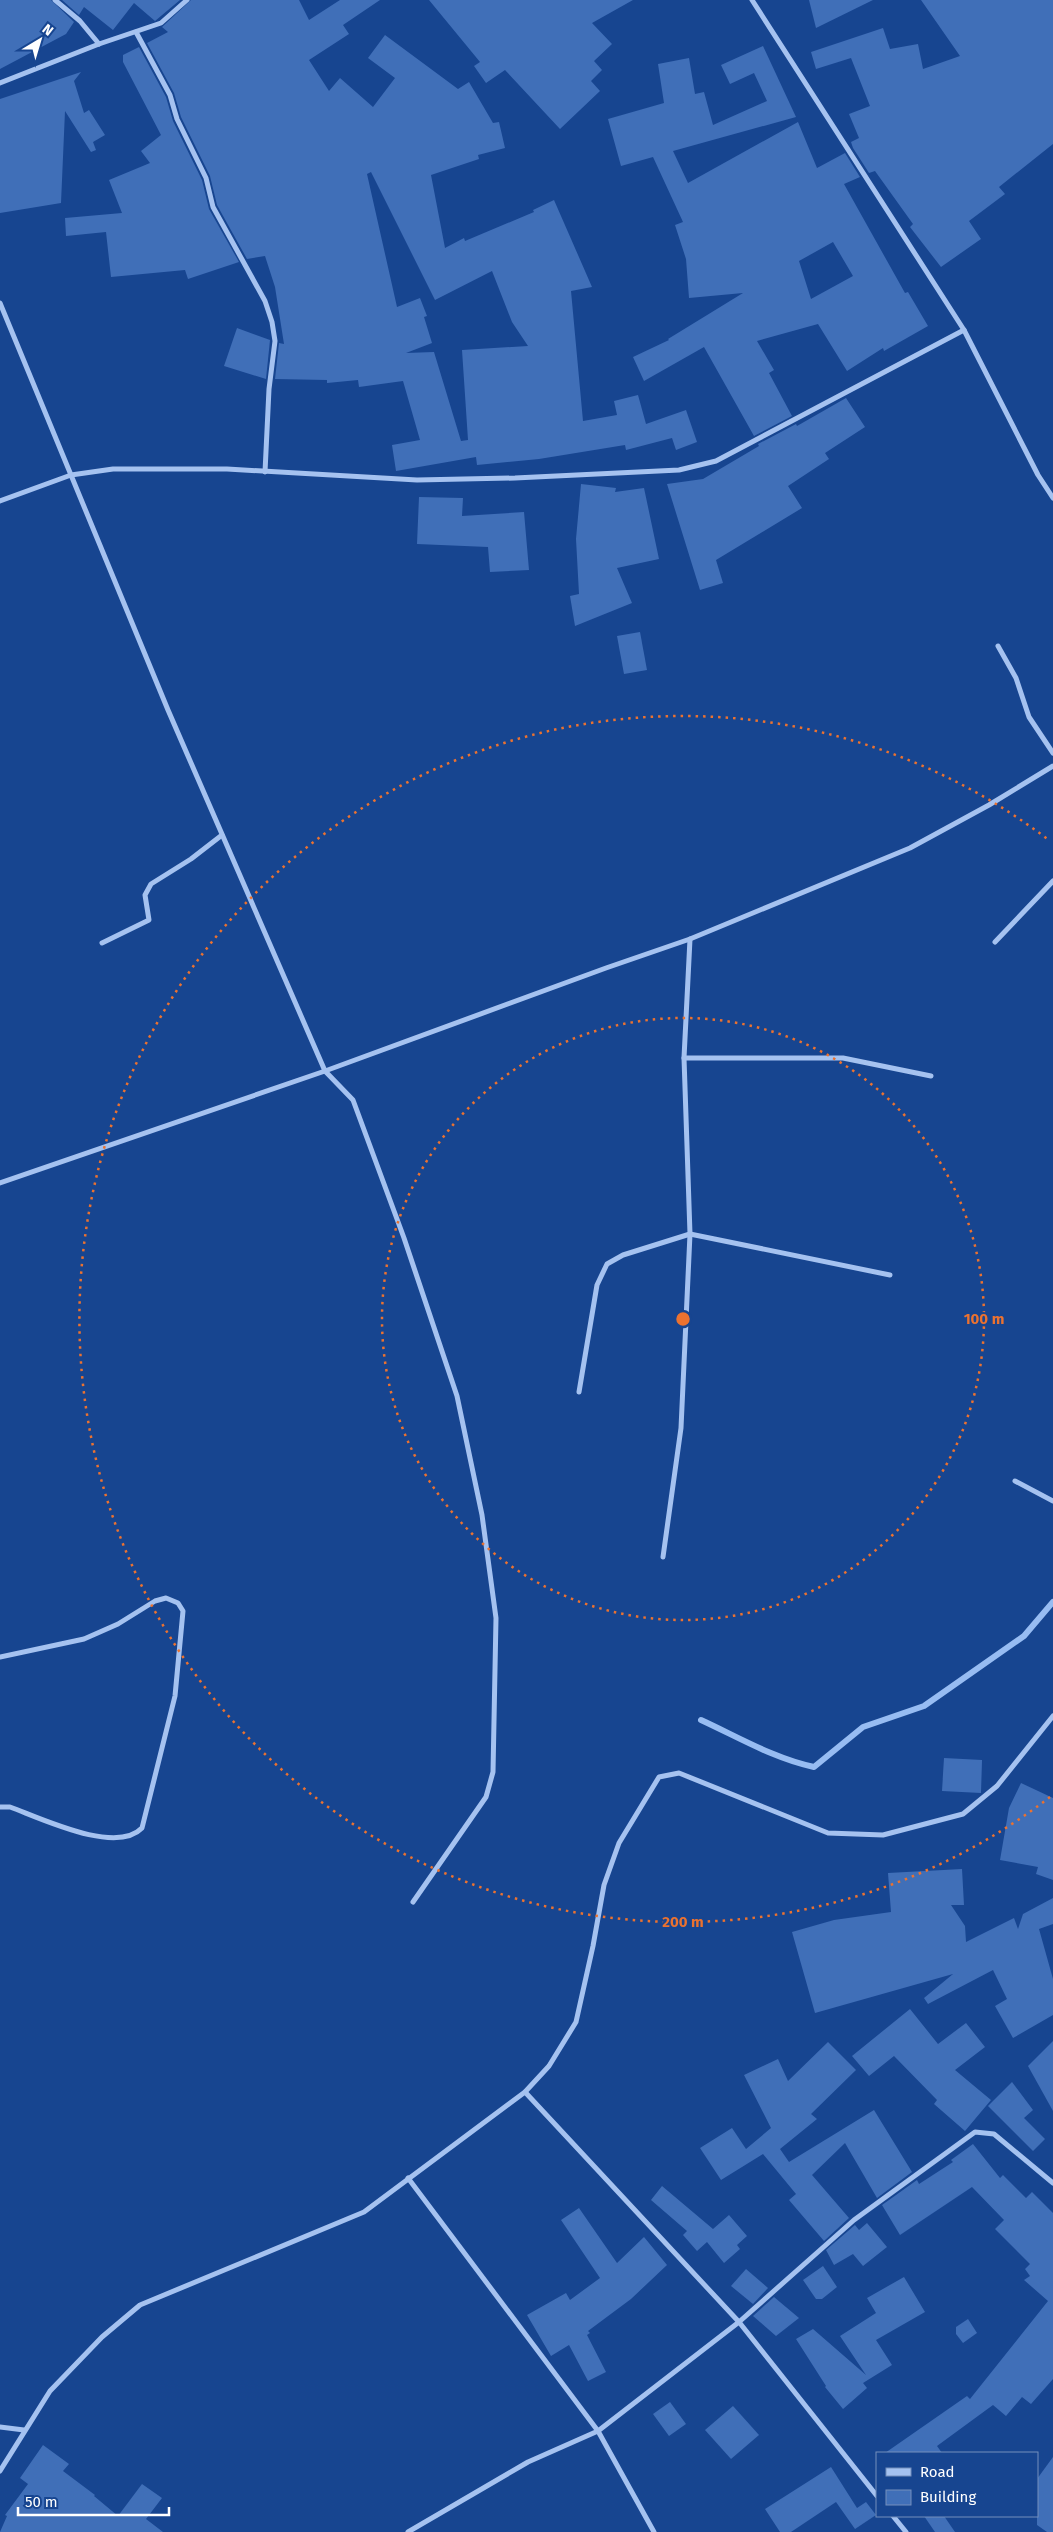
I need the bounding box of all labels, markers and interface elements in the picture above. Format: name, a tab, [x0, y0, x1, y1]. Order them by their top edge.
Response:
north arrow	[15, 15, 65, 65]
text: N	[39, 21, 57, 40]
centre of rings	[674, 1310, 692, 1328]
text: 100 m	[964, 1310, 1004, 1328]
text: 200 m	[662, 1913, 704, 1931]
legend	[876, 2452, 1038, 2517]
text: Road	[920, 2463, 955, 2481]
scale bar	[18, 2484, 169, 2516]
text: Building	[920, 2488, 976, 2506]
text: 50 m	[25, 2493, 58, 2511]

